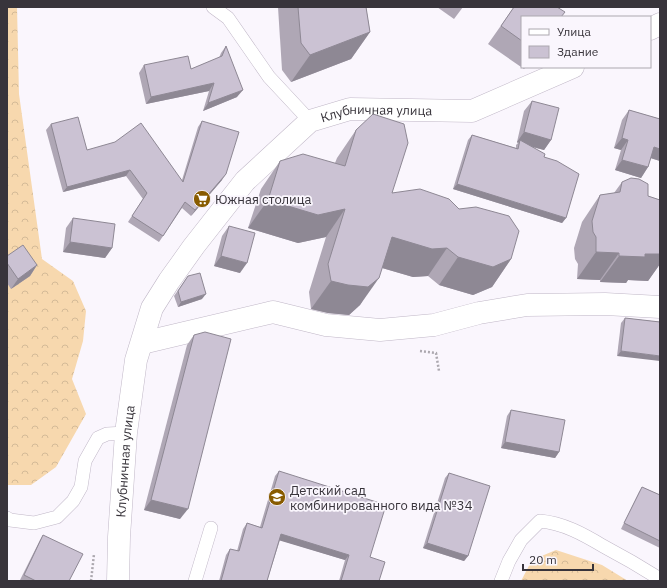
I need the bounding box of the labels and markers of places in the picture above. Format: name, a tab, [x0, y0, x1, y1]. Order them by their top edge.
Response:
supermarket icon: Южная столица	[192, 189, 212, 209]
place label: Южная столица	[215, 191, 312, 208]
place label: Детский сад комбинированного вида №34	[290, 482, 473, 514]
school or university icon: Детский сад комбинированного вида №34	[267, 487, 287, 507]

